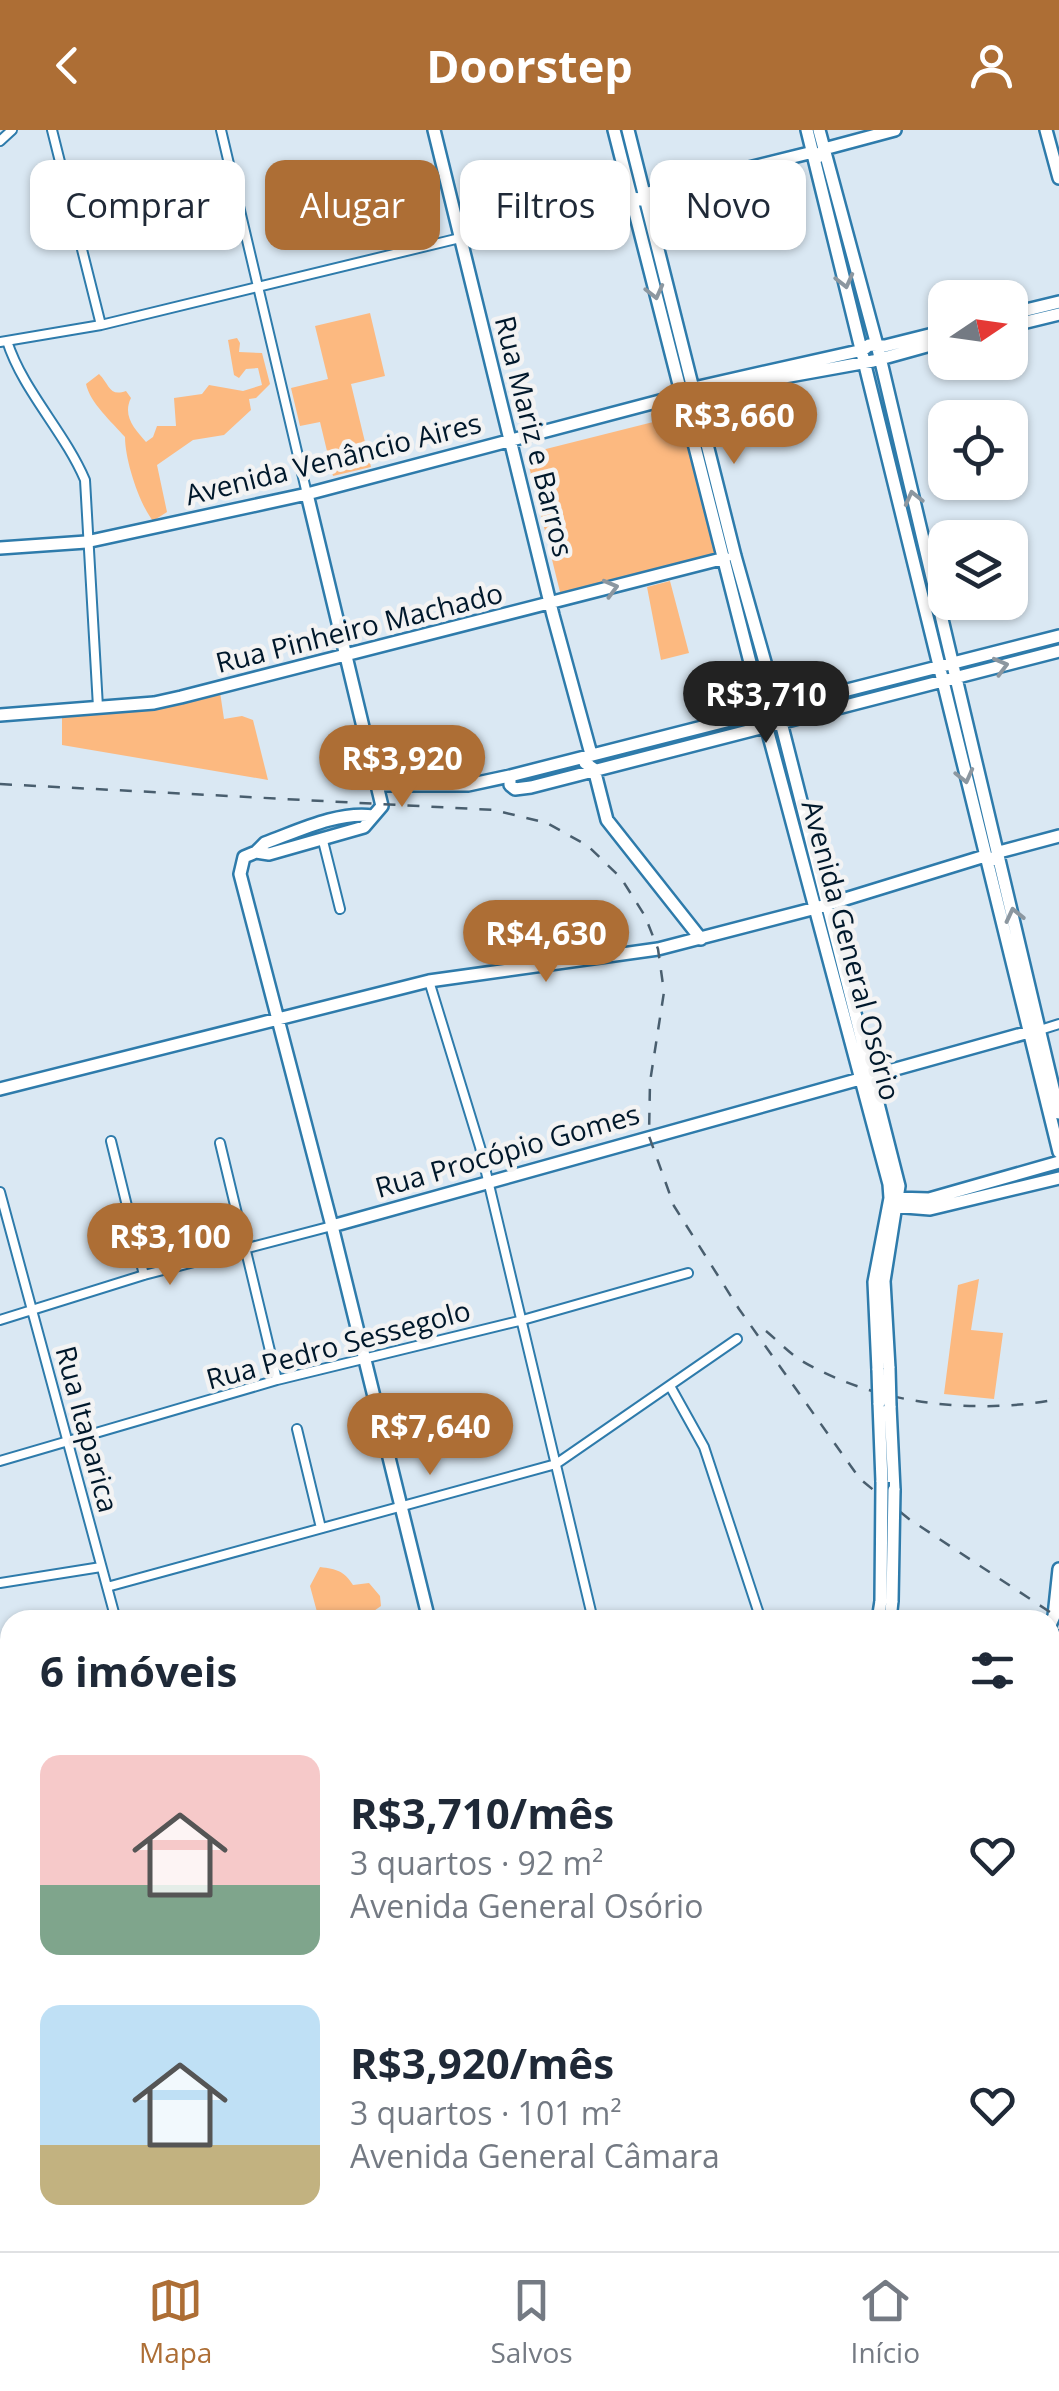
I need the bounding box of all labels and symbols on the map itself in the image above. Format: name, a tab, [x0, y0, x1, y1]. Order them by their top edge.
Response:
one-way arrow	[833, 272, 854, 289]
north arrow	[928, 280, 1028, 380]
one-way arrow	[644, 283, 665, 300]
street label: Rua Mariz e Barros	[487, 312, 583, 560]
pin: R$3,660	[642, 382, 826, 467]
street label: Avenida Venâncio Aires	[181, 403, 485, 513]
one-way arrow	[903, 490, 924, 507]
street label: Rua Pinheiro Machado	[211, 573, 507, 681]
one-way arrow	[602, 579, 619, 600]
one-way arrow	[992, 656, 1010, 677]
pin: R$3,710	[674, 661, 858, 746]
pin: R$3,920	[310, 725, 494, 810]
one-way arrow	[953, 767, 974, 784]
street label: Avenida General Osório	[794, 796, 910, 1104]
pin: R$4,630	[454, 900, 638, 985]
one-way arrow	[1004, 907, 1025, 924]
street label: Rua Procópio Gomes	[370, 1094, 644, 1206]
pin: R$3,100	[78, 1203, 262, 1288]
street label: Rua Pedro Sessegolo	[202, 1290, 474, 1398]
street label: Rua Itaparica	[48, 1342, 128, 1516]
pin: R$7,640	[338, 1393, 522, 1478]

